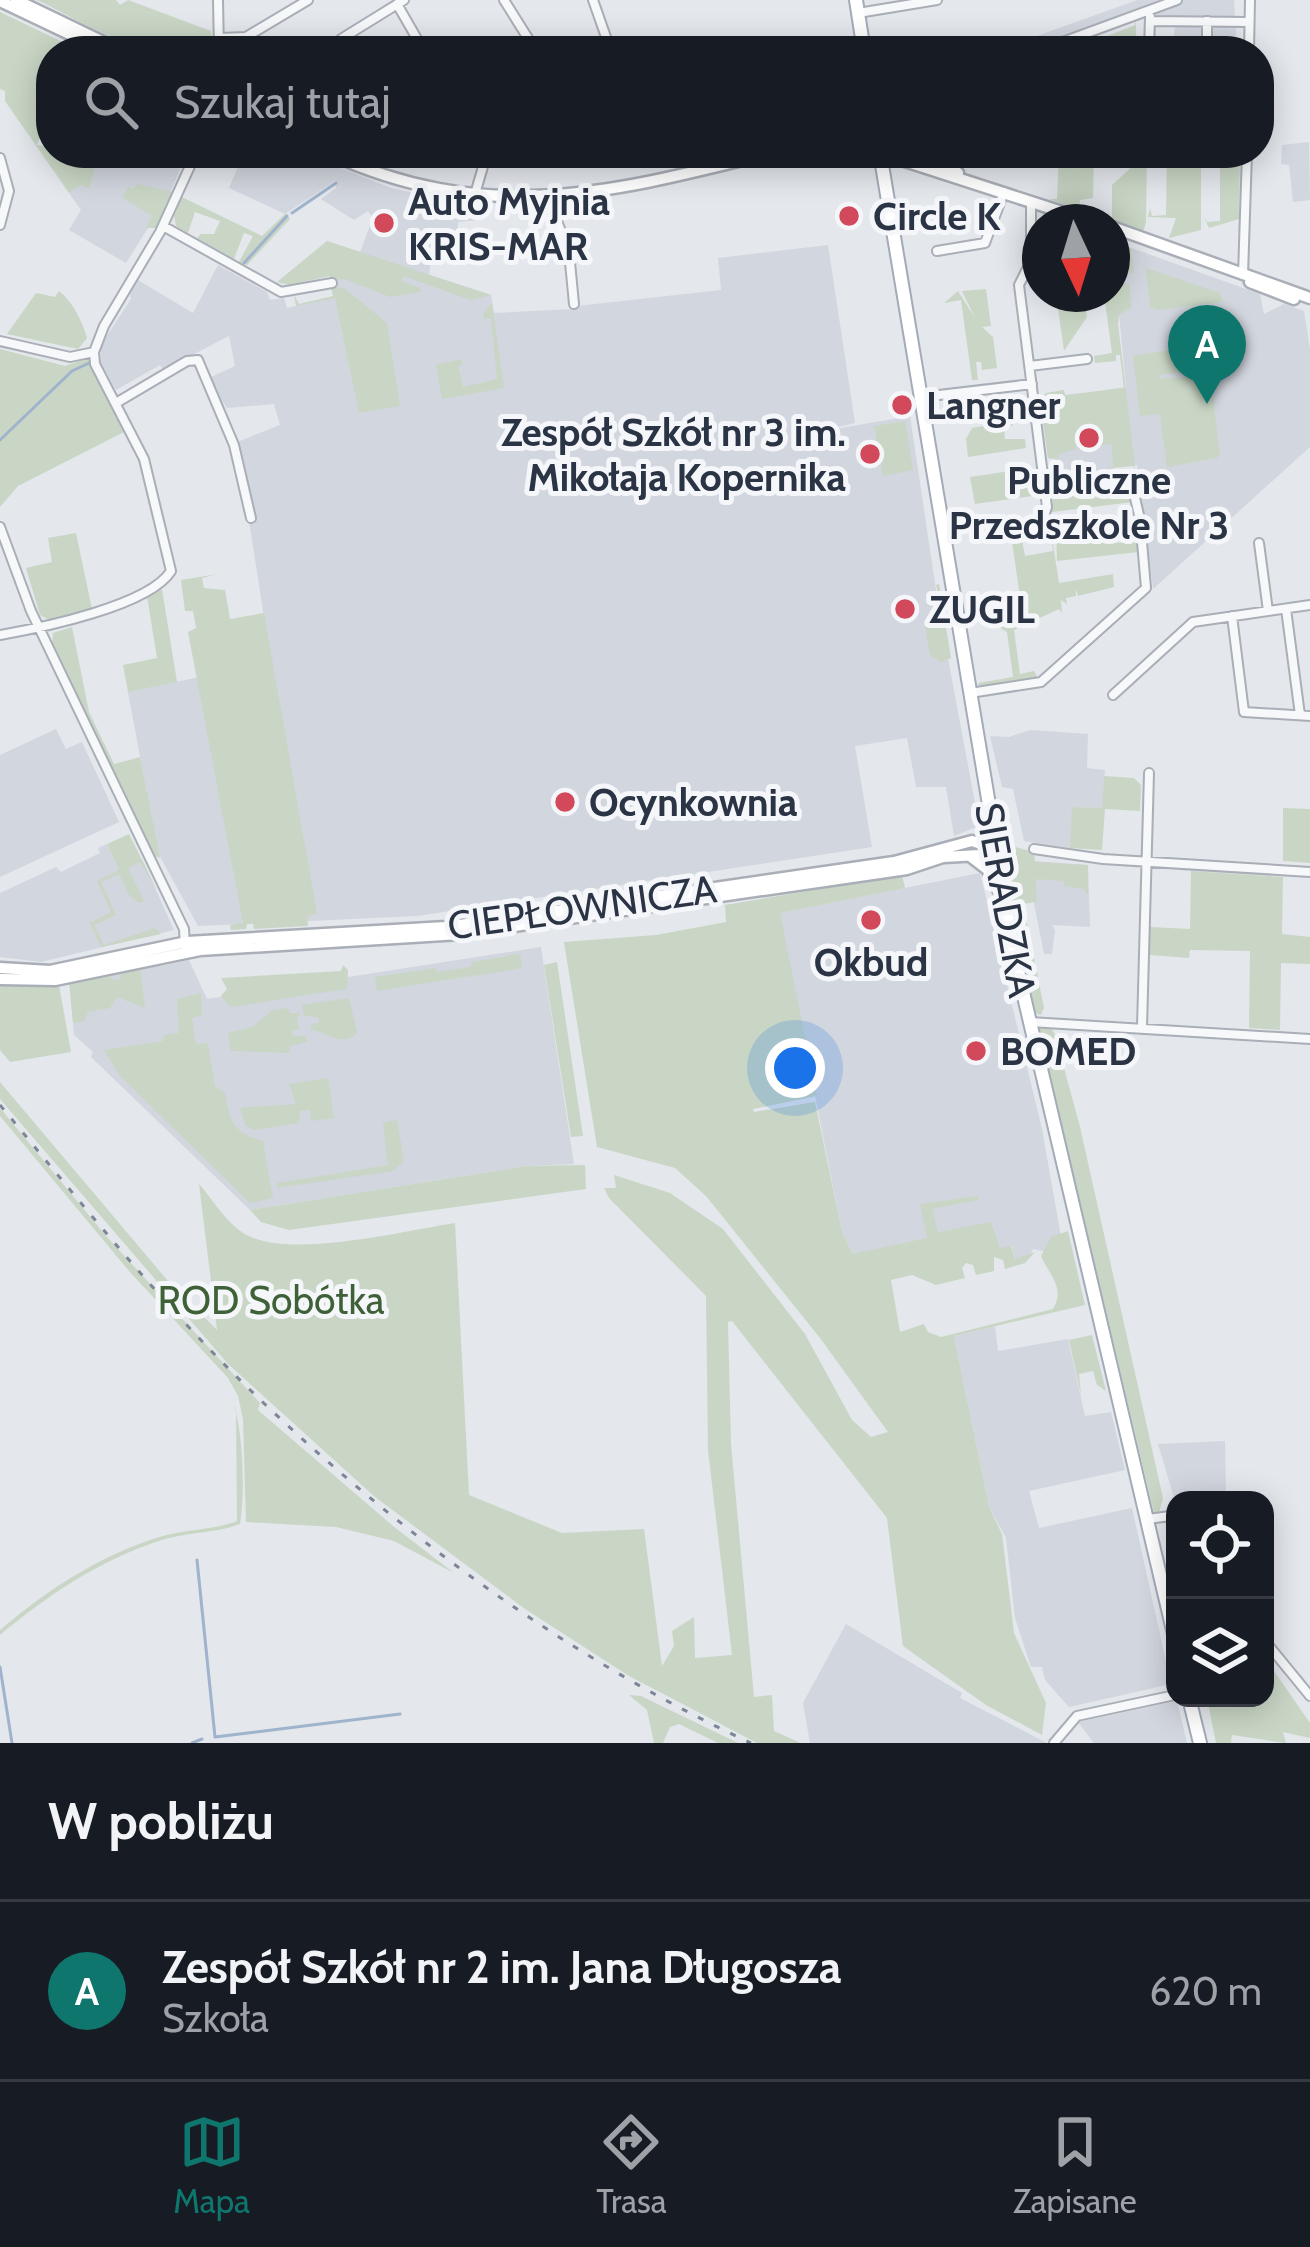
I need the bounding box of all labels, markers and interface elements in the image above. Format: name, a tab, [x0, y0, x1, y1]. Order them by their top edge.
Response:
search box	[36, 36, 1274, 168]
icon: search	[78, 69, 144, 135]
text: Szukaj tutaj	[174, 75, 391, 129]
place label: Auto Myjnia KRIS-MAR	[408, 177, 610, 270]
place label: Circle K	[873, 192, 1001, 240]
marker: Circle K	[836, 203, 862, 229]
north arrow	[1022, 204, 1130, 312]
marker: Auto Myjnia KRIS-MAR	[371, 210, 397, 236]
pin: A	[1168, 305, 1246, 404]
place label: Langner	[926, 381, 1061, 429]
marker: Langner	[889, 392, 915, 418]
place label: Zespół Szkół nr 3 im. Mikołaja Kopernika	[501, 408, 846, 501]
marker: Publiczne Przedszkole Nr 3	[1076, 425, 1102, 451]
marker: Zespół Szkół nr 3 im. Mikołaja Kopernika	[857, 441, 883, 467]
place label: Publiczne Przedszkole Nr 3	[949, 456, 1229, 549]
place label: ZUGIL	[929, 585, 1035, 633]
marker: ZUGIL	[892, 596, 918, 622]
place label: Ocynkownia	[589, 778, 797, 826]
marker: Ocynkownia	[552, 789, 578, 815]
street label: SIERADZKA	[965, 799, 1047, 1001]
street label: CIEPŁOWNICZA	[445, 864, 719, 950]
marker: Okbud	[858, 907, 884, 933]
place label: Okbud	[814, 938, 928, 986]
place label: BOMED	[1000, 1027, 1136, 1075]
your location	[765, 1038, 825, 1098]
marker: BOMED	[963, 1038, 989, 1064]
park label: ROD Sobótka	[158, 1276, 385, 1324]
map controls	[1166, 1491, 1274, 1707]
button: locate	[1166, 1491, 1274, 1599]
button: layers	[1166, 1599, 1274, 1707]
text: W pobliżu	[48, 1790, 274, 1852]
text: Zespół Szkół nr 2 im. Jana Długosza	[162, 1940, 841, 1994]
text: A	[75, 1967, 99, 2015]
text: 620 m	[1149, 1967, 1262, 2015]
text: Szkoła	[162, 1994, 269, 2042]
tab: Mapa	[173, 2109, 250, 2221]
tab: Trasa	[596, 2109, 667, 2221]
tab: Zapisane	[1013, 2109, 1137, 2221]

